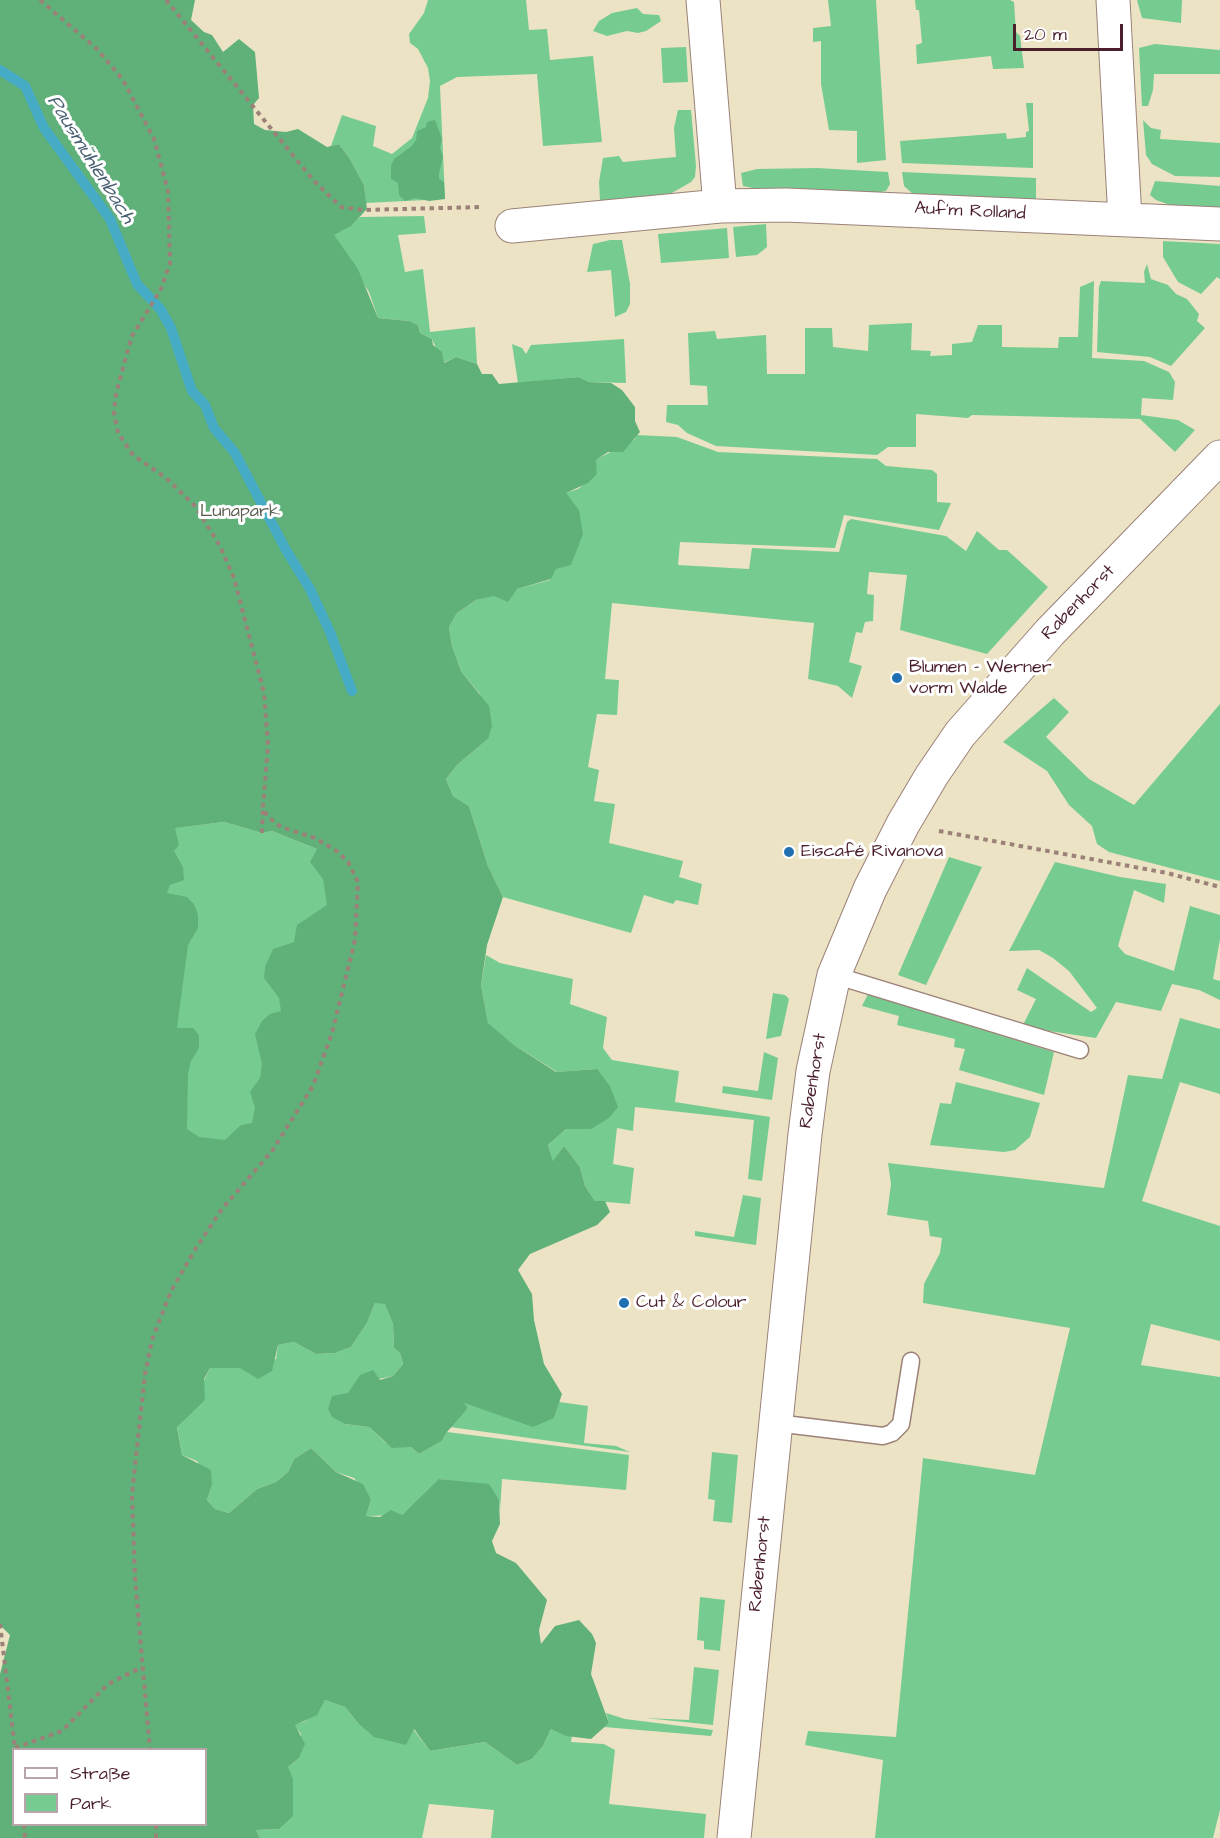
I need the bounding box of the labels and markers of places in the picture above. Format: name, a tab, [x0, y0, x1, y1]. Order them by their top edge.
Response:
place label: Blumen - Werner vorm Walde	[909, 657, 1052, 700]
marker: Blumen - Werner vorm Walde	[890, 671, 904, 685]
place label: Eiscafé Rivanova	[801, 841, 943, 863]
marker: Eiscafé Rivanova	[782, 845, 796, 859]
place label: Cut & Colour	[636, 1292, 747, 1314]
marker: Cut & Colour	[617, 1296, 631, 1310]

